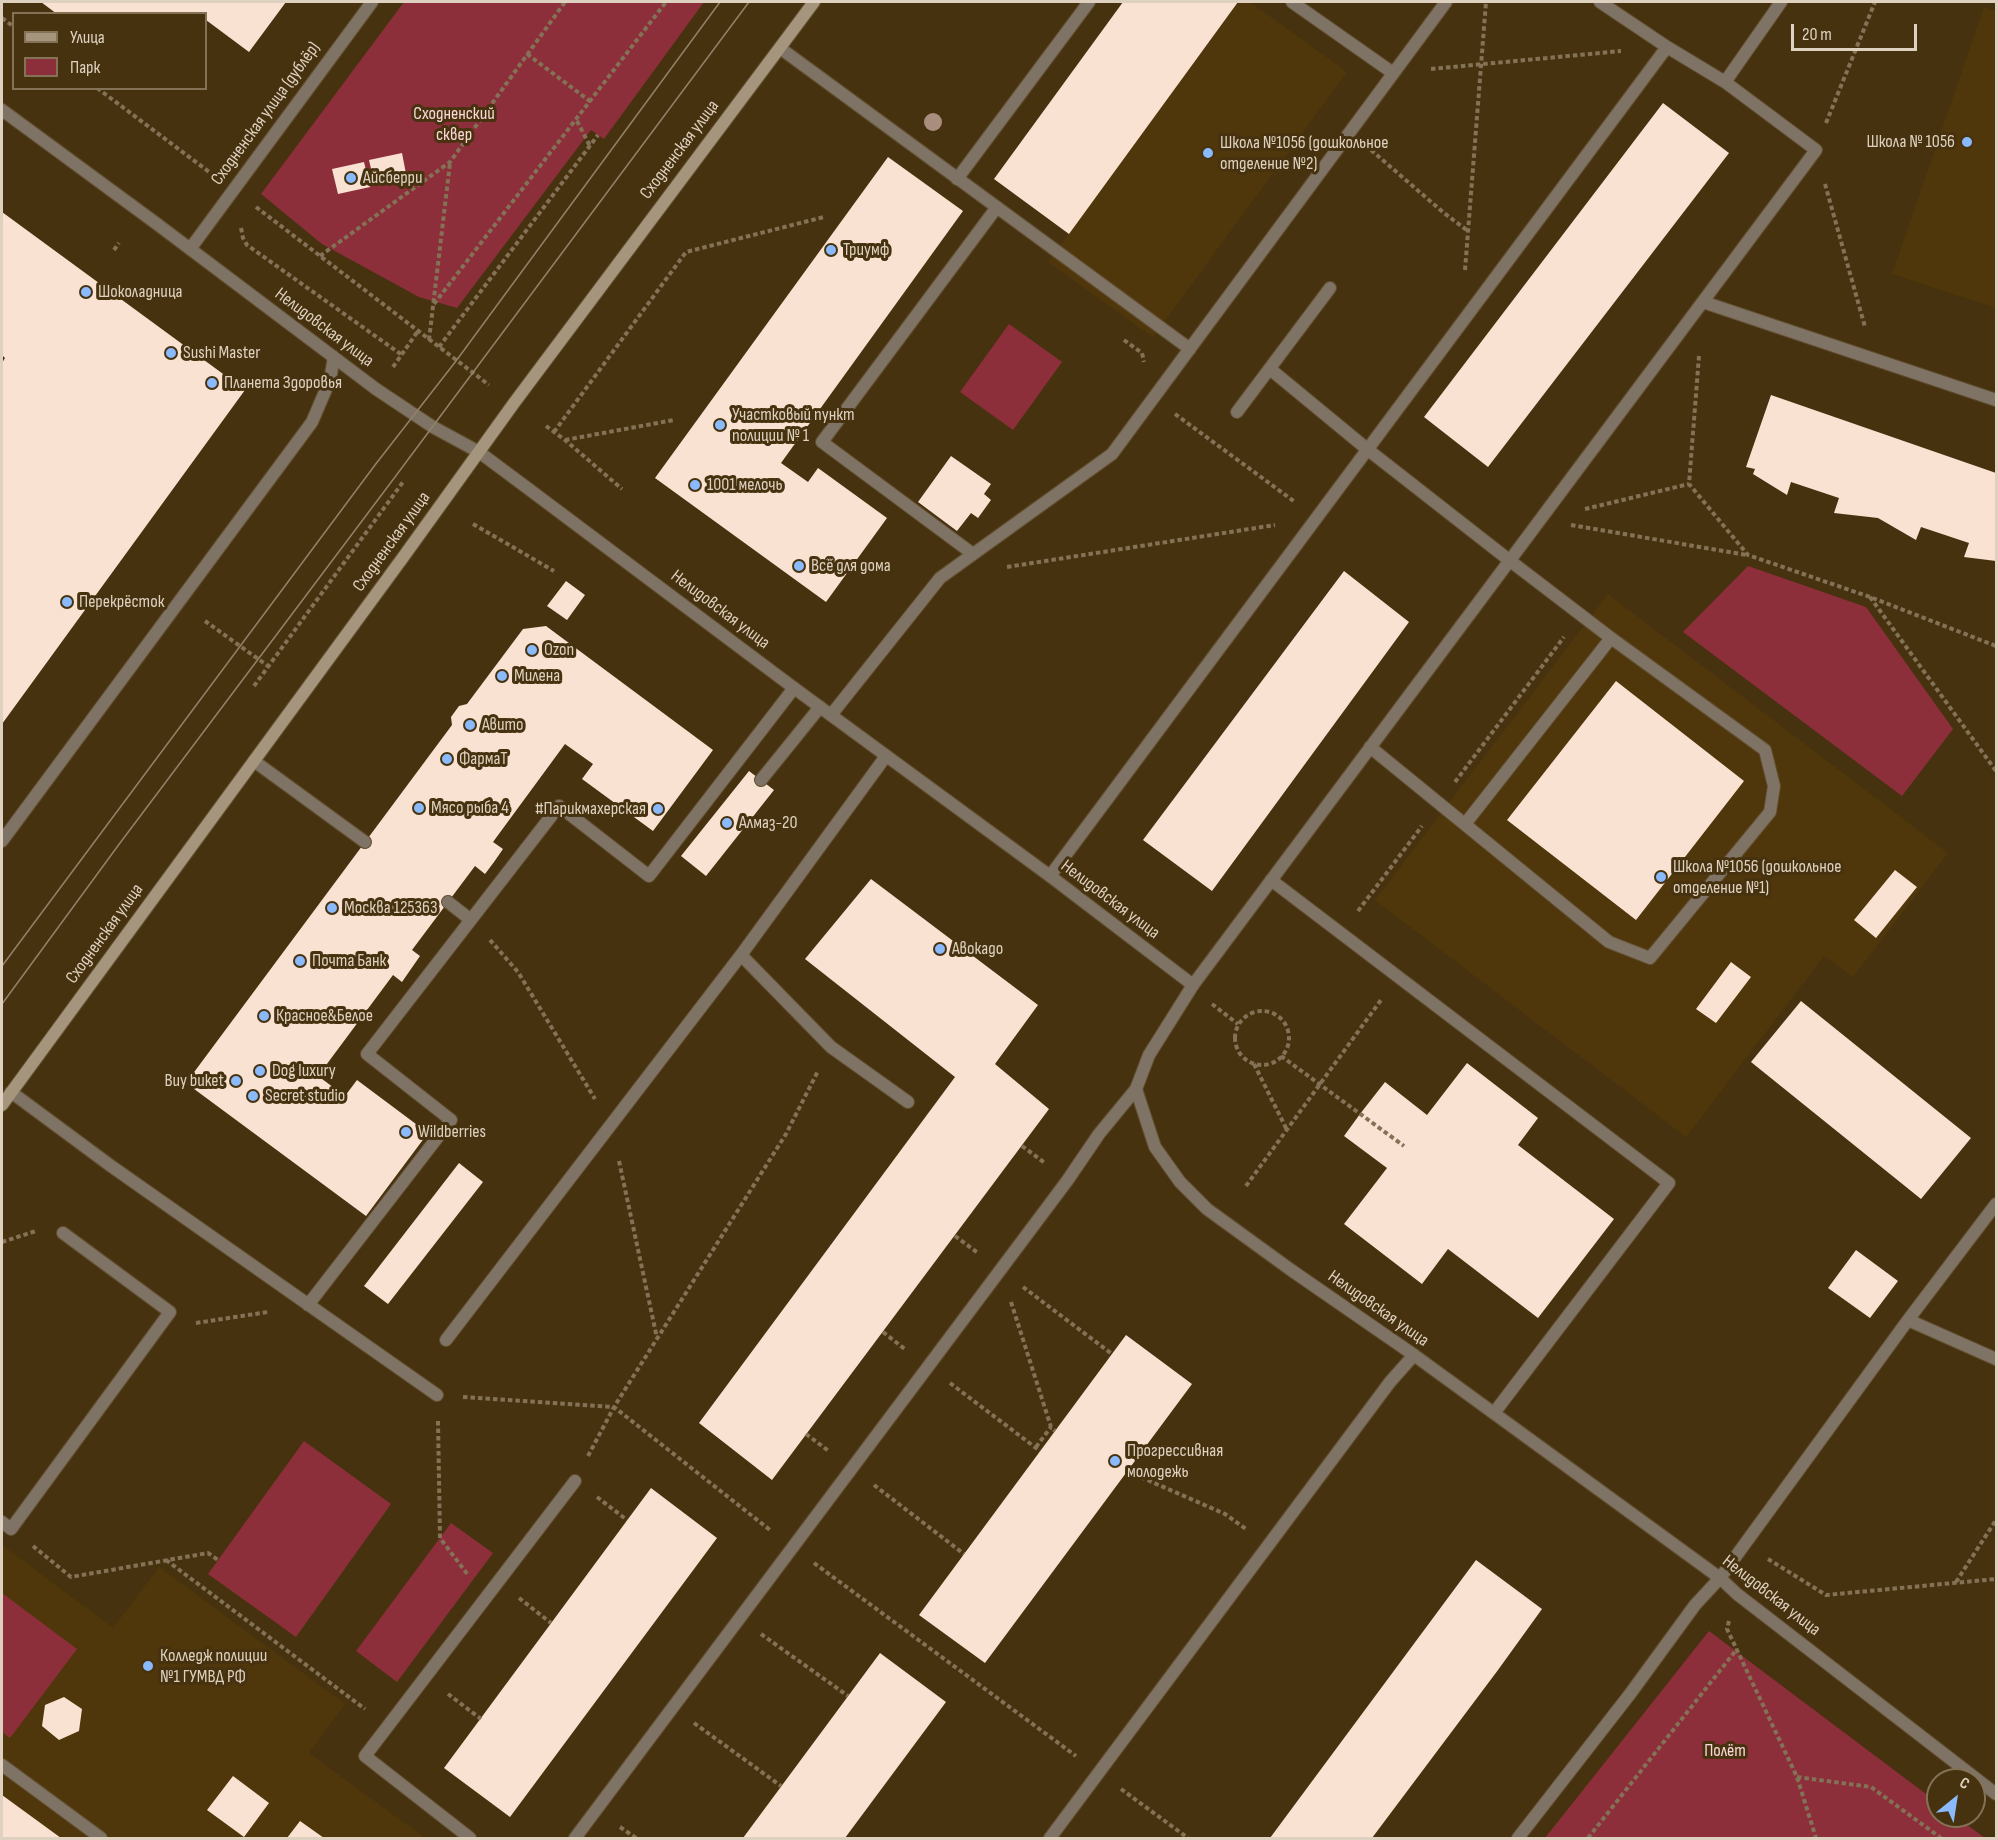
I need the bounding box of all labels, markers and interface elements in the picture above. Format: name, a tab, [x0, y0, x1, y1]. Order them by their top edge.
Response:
legend	[12, 12, 207, 90]
scale bar	[1794, 12, 1920, 50]
text: 20 m	[1802, 24, 1832, 45]
text: Улица	[70, 27, 105, 48]
street label: Сходненская улица (дублёр)	[207, 38, 325, 190]
text: Парк	[70, 57, 100, 78]
street label: Сходненская улица	[636, 96, 724, 204]
park label: Сходненский сквер	[413, 103, 495, 146]
place label: Школа № 1056	[1866, 131, 1955, 153]
place label: Школа №1056 (дошкольное отделение №2)	[1220, 132, 1388, 174]
marker: Школа № 1056	[1960, 135, 1974, 149]
marker: Школа №1056 (дошкольное отделение №2)	[1201, 146, 1215, 160]
place label: Айсберри	[363, 167, 423, 189]
marker: Айсберри	[344, 171, 358, 185]
place label: Триумф	[843, 239, 889, 261]
marker: Триумф	[824, 243, 838, 257]
place label: Шоколадница	[98, 281, 182, 303]
street label: Нелидовская улица	[270, 284, 378, 372]
marker: Шоколадница	[79, 285, 93, 299]
place label: Sushi Master	[183, 342, 260, 364]
marker: Sushi Master	[164, 346, 178, 360]
place label: Планета Здоровья	[224, 372, 342, 394]
marker: Планета Здоровья	[205, 376, 219, 390]
place label: Участковый пункт полиции № 1	[732, 404, 855, 446]
marker: Участковый пункт полиции № 1	[713, 418, 727, 432]
place label: 1001 мелочь	[707, 474, 783, 496]
marker: 1001 мелочь	[688, 478, 702, 492]
street label: Сходненская улица	[349, 488, 435, 596]
place label: Всё для дома	[811, 555, 891, 577]
marker: Всё для дома	[792, 559, 806, 573]
street label: Нелидовская улица	[666, 566, 774, 654]
place label: Перекрёсток	[79, 591, 164, 613]
marker: Перекрёсток	[60, 595, 74, 609]
place label: Ozon	[544, 639, 574, 661]
marker: Ozon	[525, 643, 539, 657]
place label: Милена	[514, 665, 560, 687]
marker: Милена	[495, 669, 509, 683]
place label: Авито	[482, 714, 524, 736]
marker: Авито	[463, 718, 477, 732]
place label: ФармаТ	[459, 748, 508, 770]
marker: ФармаТ	[440, 752, 454, 766]
place label: Мясо рыба 4	[431, 797, 509, 819]
place label: #Парикмахерская	[535, 798, 646, 820]
marker: Мясо рыба 4	[412, 801, 426, 815]
marker: #Парикмахерская	[651, 802, 665, 816]
place label: Алмаз-20	[739, 812, 797, 834]
marker: Алмаз-20	[720, 816, 734, 830]
street label: Нелидовская улица	[1056, 856, 1164, 944]
place label: Школа №1056 (дошкольное отделение №1)	[1673, 856, 1841, 898]
marker: Школа №1056 (дошкольное отделение №1)	[1654, 870, 1668, 884]
street label: Сходненская улица	[62, 880, 148, 988]
place label: Москва 125363	[344, 897, 438, 919]
marker: Москва 125363	[325, 901, 339, 915]
place label: Авокадо	[952, 938, 1003, 960]
marker: Авокадо	[933, 942, 947, 956]
place label: Почта Банк	[312, 950, 386, 972]
marker: Почта Банк	[293, 954, 307, 968]
place label: Красное&Белое	[276, 1005, 373, 1027]
marker: Красное&Белое	[257, 1009, 271, 1023]
place label: Dog luxury	[272, 1060, 336, 1082]
marker: Dog luxury	[253, 1064, 267, 1078]
place label: Buy buket	[164, 1070, 224, 1092]
marker: Buy buket	[229, 1074, 243, 1088]
place label: Secret studio	[265, 1085, 345, 1107]
marker: Secret studio	[246, 1089, 260, 1103]
place label: Wildberries	[418, 1121, 486, 1143]
marker: Wildberries	[399, 1125, 413, 1139]
street label: Нелидовская улица	[1323, 1266, 1433, 1352]
place label: Прогрессивная молодежь	[1127, 1440, 1223, 1482]
marker: Прогрессивная молодежь	[1108, 1454, 1122, 1468]
street label: Нелидовская улица	[1718, 1551, 1824, 1641]
place label: Колледж полиции №1 ГУМВД РФ	[160, 1645, 267, 1688]
marker: Колледж полиции №1 ГУМВД РФ	[141, 1659, 155, 1673]
park label: Полёт	[1704, 1740, 1746, 1762]
north arrow	[1926, 1768, 1986, 1828]
text: С	[1956, 1773, 1973, 1794]

